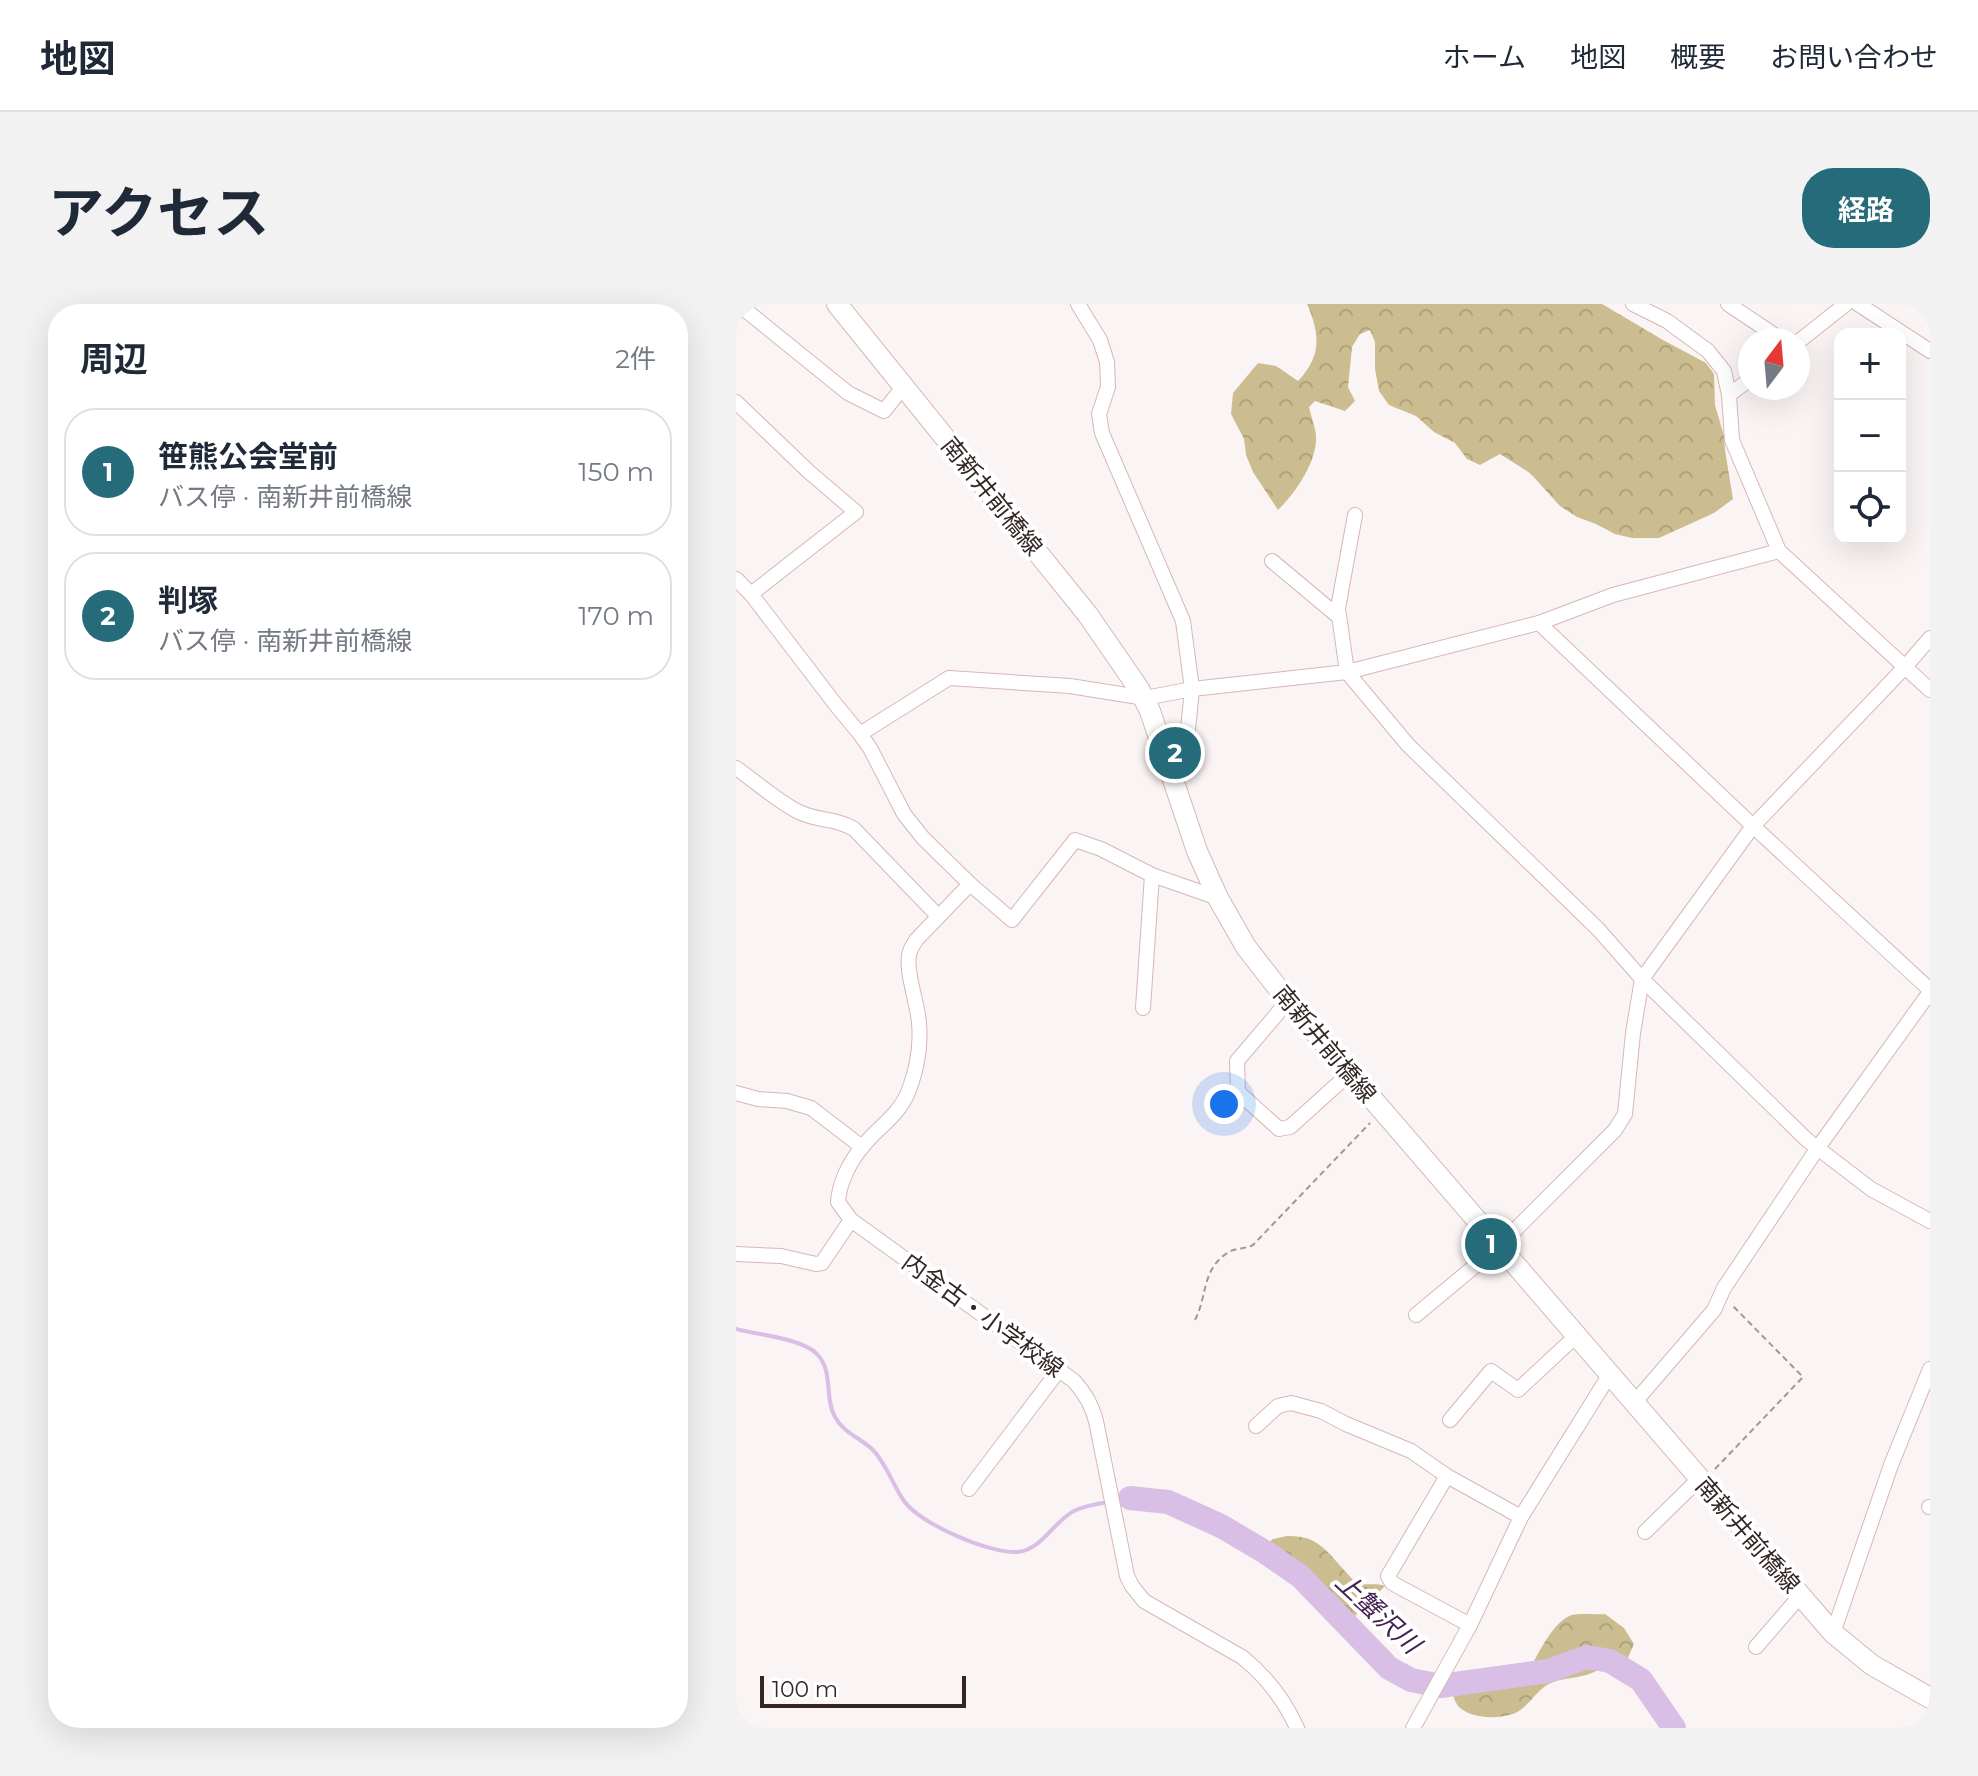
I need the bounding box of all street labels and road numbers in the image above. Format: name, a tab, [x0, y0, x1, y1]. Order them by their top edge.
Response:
street label: 南新井前橋線	[935, 431, 1049, 561]
street label: 南新井前橋線	[1268, 980, 1382, 1108]
street label: 内金古・小学校線	[897, 1247, 1069, 1383]
street label: 南新井前橋線	[1690, 1471, 1806, 1599]

